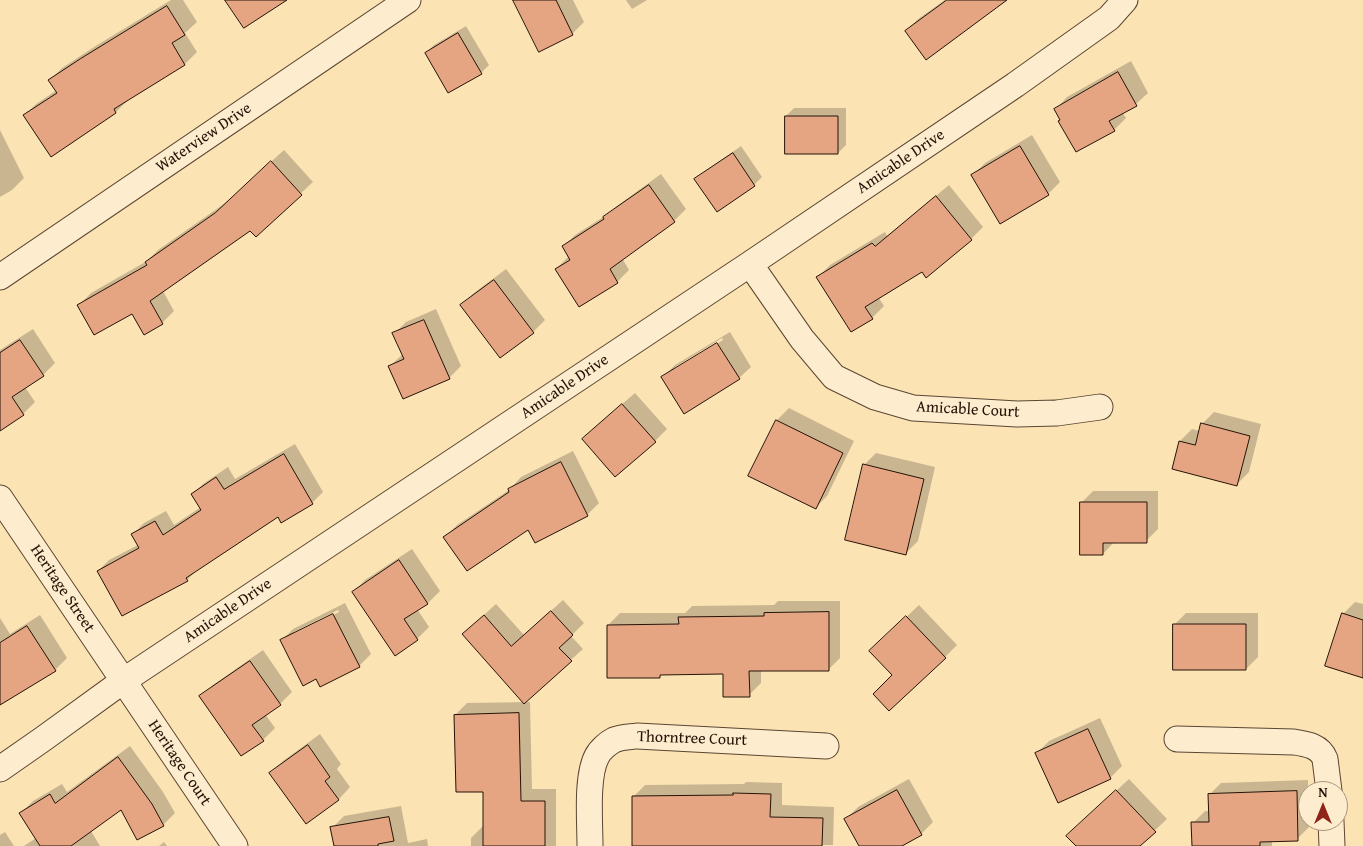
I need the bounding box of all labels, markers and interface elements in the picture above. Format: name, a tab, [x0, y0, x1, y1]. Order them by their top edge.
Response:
street label: Waterview Drive	[153, 99, 255, 177]
street label: Amicable Drive	[854, 126, 948, 198]
street label: Amicable Drive	[518, 351, 612, 423]
street label: Amicable Court	[916, 398, 1020, 422]
street label: Heritage Street	[26, 541, 98, 637]
street label: Amicable Drive	[181, 575, 275, 647]
street label: Heritage Court	[143, 717, 215, 809]
street label: Thorntree Court	[637, 727, 747, 751]
north arrow	[1298, 781, 1348, 831]
text: N	[1318, 782, 1328, 802]

